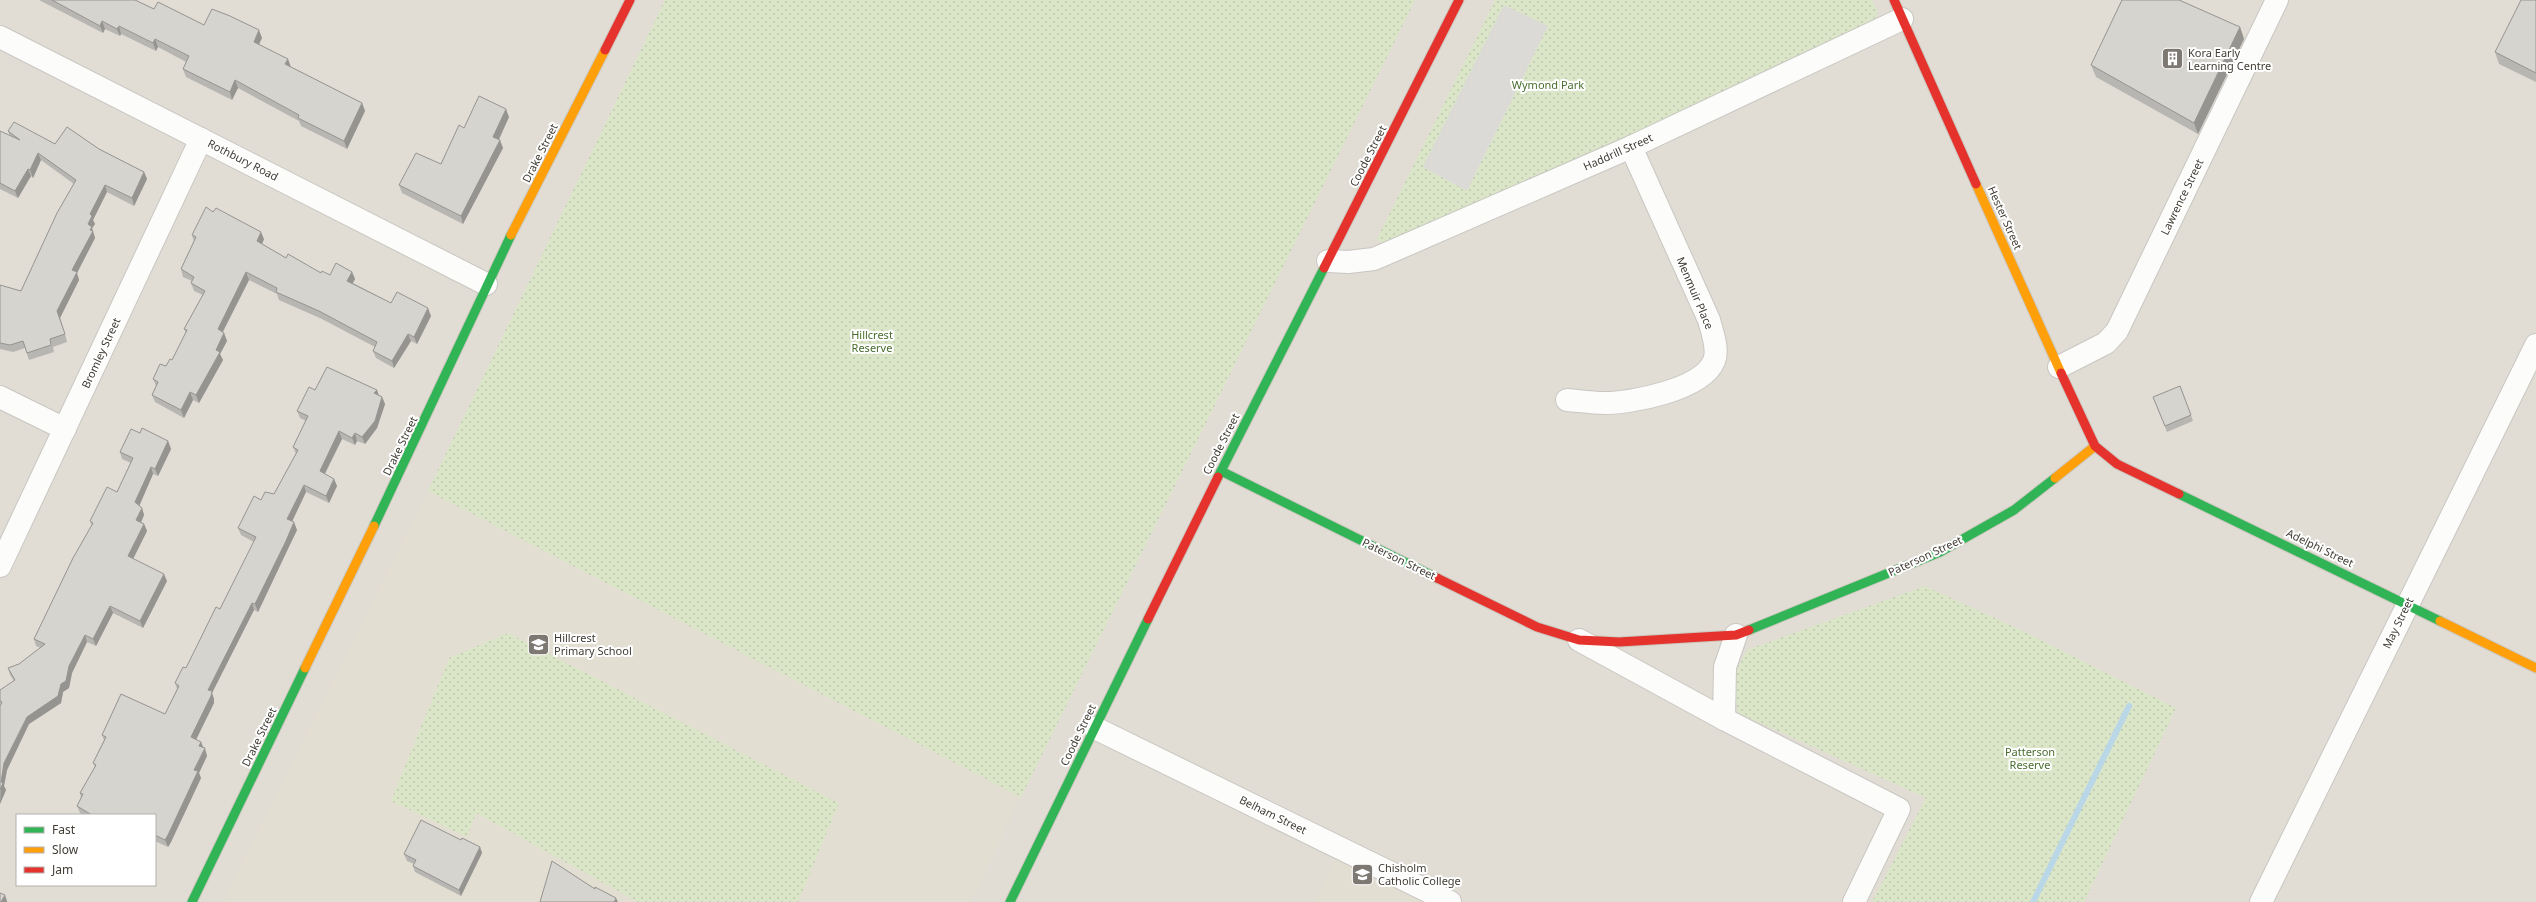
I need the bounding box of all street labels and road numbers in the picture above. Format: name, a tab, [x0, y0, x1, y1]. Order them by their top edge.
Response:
street label: Drake Street	[518, 121, 561, 185]
street label: Coode Street	[1346, 123, 1389, 189]
street label: Haddrill Street	[1581, 130, 1655, 174]
street label: Rothbury Road	[205, 135, 281, 184]
street label: Lawrence Street	[2157, 156, 2206, 237]
street label: Hester Street	[1985, 184, 2026, 252]
street label: Menmuir Place	[1673, 254, 1717, 331]
street label: Bromley Street	[78, 315, 124, 391]
street label: Coode Street	[1199, 411, 1242, 477]
street label: Drake Street	[379, 414, 420, 478]
street label: Adelphi Street	[2284, 525, 2356, 570]
street label: Paterson Street	[1885, 532, 1964, 579]
street label: Paterson Street	[1360, 534, 1438, 583]
street label: May Street	[2379, 595, 2416, 651]
street label: Coode Street	[1056, 701, 1099, 768]
street label: Drake Street	[238, 705, 279, 769]
street label: Belham Street	[1237, 792, 1309, 837]

